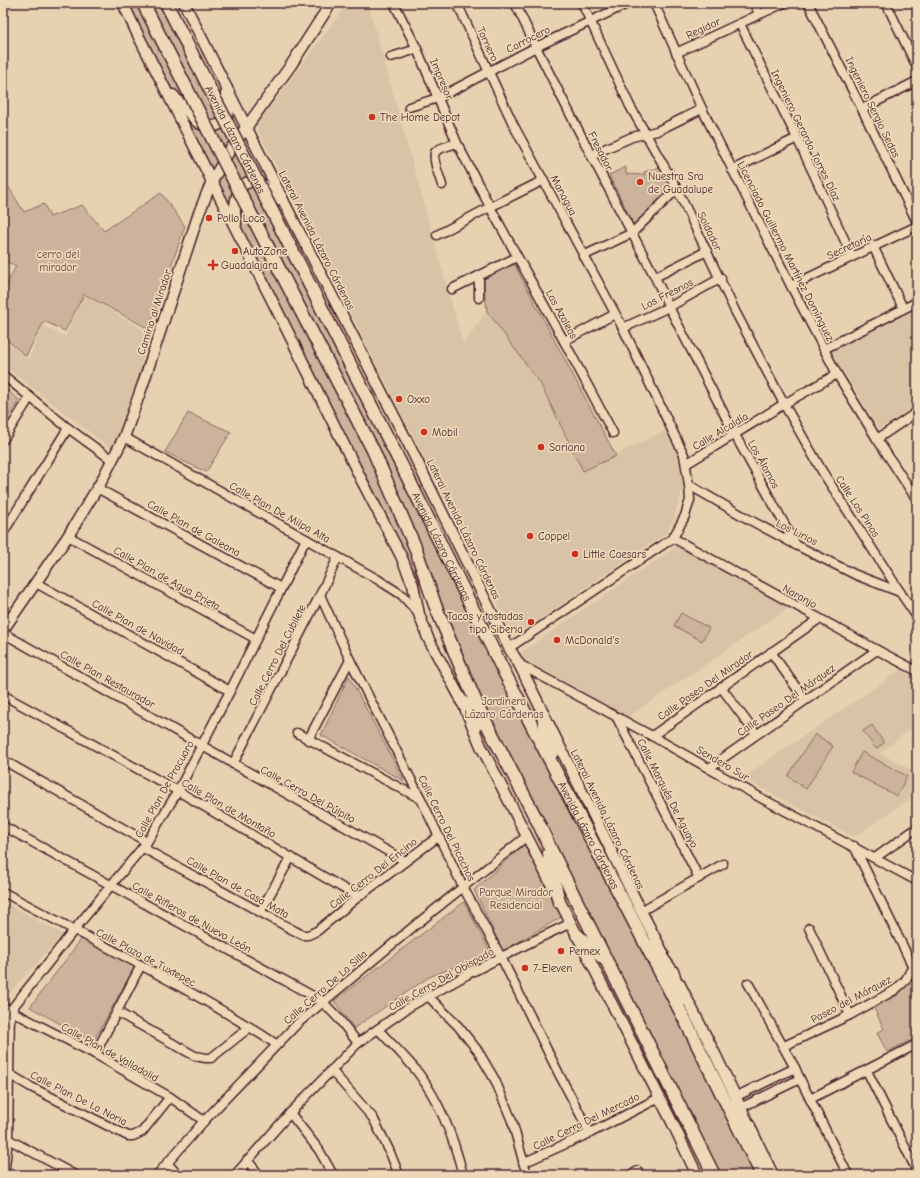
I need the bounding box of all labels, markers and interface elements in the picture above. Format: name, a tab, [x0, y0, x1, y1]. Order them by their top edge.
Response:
street label: Regidor	[684, 15, 723, 42]
street label: Carrocero	[504, 23, 553, 56]
street label: Tornero	[474, 25, 501, 64]
street label: Ingeniero Sergio Sedas	[842, 55, 903, 160]
street label: Impresor	[427, 57, 456, 102]
street label: Ingeniero Gerardo Torres Díaz	[768, 67, 843, 203]
street label: Avenida Lázaro Cárdenas	[202, 83, 268, 196]
place label: The Home Depot	[380, 111, 461, 124]
marker: The Home Depot	[367, 112, 377, 122]
street label: Fresador	[585, 129, 616, 174]
street label: Licenciado Guillermo Martínez Domínguez	[734, 159, 837, 344]
street label: Lateral Avenida Lázaro Cárdenas	[276, 169, 358, 312]
place label: Nuestra Sra de Guadalupe	[648, 170, 714, 196]
street label: Managua	[548, 173, 580, 218]
marker: Nuestra Sra de Guadalupe	[635, 177, 645, 187]
street label: Soldador	[695, 210, 725, 253]
place label: Pollo Loco	[217, 212, 265, 225]
marker: Pollo Loco	[204, 213, 214, 223]
street label: Secretaría	[825, 231, 874, 262]
place label: AutoZone	[243, 245, 288, 258]
marker: AutoZone	[230, 246, 240, 256]
park label: cerro del mirador	[37, 248, 79, 274]
place label: Guadalajara	[221, 259, 278, 272]
marker: Guadalajara	[208, 260, 218, 270]
street label: Camino al Mirador	[135, 267, 175, 356]
street label: Los Fresnos	[639, 276, 696, 313]
street label: Las Azaleas	[543, 287, 581, 341]
place label: Oxxo	[407, 393, 430, 406]
marker: Oxxo	[394, 394, 404, 404]
street label: Calle Alcaldía	[690, 410, 750, 453]
place label: Mobil	[432, 426, 458, 439]
marker: Mobil	[419, 427, 429, 437]
street label: Los Álamos	[745, 437, 783, 491]
place label: Soriana	[549, 441, 585, 454]
marker: Soriana	[536, 442, 546, 452]
street label: Lateral Avenida Lázaro Cárdenas	[424, 457, 504, 601]
street label: Calle Los Pinos	[833, 473, 883, 540]
street label: Calle Plan De Milpa Alta	[227, 479, 332, 546]
street label: Avenida Lázaro Cárdenas	[410, 490, 474, 602]
street label: Calle Plan de Galeana	[145, 497, 243, 559]
street label: Los Lirios	[774, 517, 820, 549]
place label: Coppel	[538, 530, 570, 543]
marker: Coppel	[525, 531, 535, 541]
street label: Calle Plan de Agua Prieta	[111, 544, 222, 613]
place label: Little Caesars	[583, 548, 646, 561]
marker: Little Caesars	[570, 549, 580, 559]
street label: Naranjo	[780, 582, 819, 611]
street label: Calle Plan de Navidad	[90, 597, 186, 658]
street label: Calle Cerro Del Cubilete	[246, 602, 309, 708]
place label: Tacos y tostadas tipo Siberia	[447, 610, 523, 636]
marker: Tacos y tostadas tipo Siberia	[526, 617, 536, 627]
place label: McDonald's	[565, 634, 619, 647]
marker: McDonald's	[552, 635, 562, 645]
street label: Calle Paseo Del Mirador	[655, 647, 756, 723]
street label: Calle Plan Restaurador	[58, 648, 158, 711]
street label: Calle Paseo Del Márquez	[735, 662, 838, 739]
park label: Jardinera Lázaro Cárdenas	[464, 695, 544, 721]
street label: Calle Marqués De Aguayo	[634, 736, 701, 850]
street label: Calle Plan De Pracuaro	[132, 738, 197, 840]
street label: Sendero Sur	[694, 743, 752, 784]
street label: Lateral Avenida Lázaro Cárdenas	[568, 747, 648, 891]
street label: Calle Cerro Del Púlpito	[258, 763, 358, 826]
street label: Calle Cerro Del Picachos	[415, 773, 478, 884]
street label: Calle Plan de Montaño	[179, 776, 278, 841]
street label: Avenida Lázaro Cárdenas	[556, 779, 622, 891]
street label: Calle Cerro Del Encino	[327, 835, 420, 912]
street label: Calle Plan de Casa Mata	[184, 854, 291, 921]
street label: Calle Rifleros de Nuevo León	[130, 879, 254, 956]
park label: Parque Mirador Residencial	[479, 886, 553, 912]
street label: Calle Plaza de Tuxtepec	[94, 926, 198, 990]
street label: Calle Cerro Del Obispado	[386, 945, 496, 1014]
place label: Pemex	[569, 945, 601, 958]
marker: Pemex	[556, 946, 566, 956]
street label: Calle Cerro De La Silla	[281, 948, 370, 1027]
place label: 7-Eleven	[533, 962, 572, 975]
marker: 7-Eleven	[520, 963, 530, 973]
street label: Paseo del Márquez	[809, 973, 894, 1026]
street label: Calle Plan de Valladolid	[59, 1020, 161, 1085]
street label: Calle Plan De La Noria	[28, 1068, 129, 1128]
street label: Calle Cerro Del Mercado	[531, 1090, 642, 1153]

